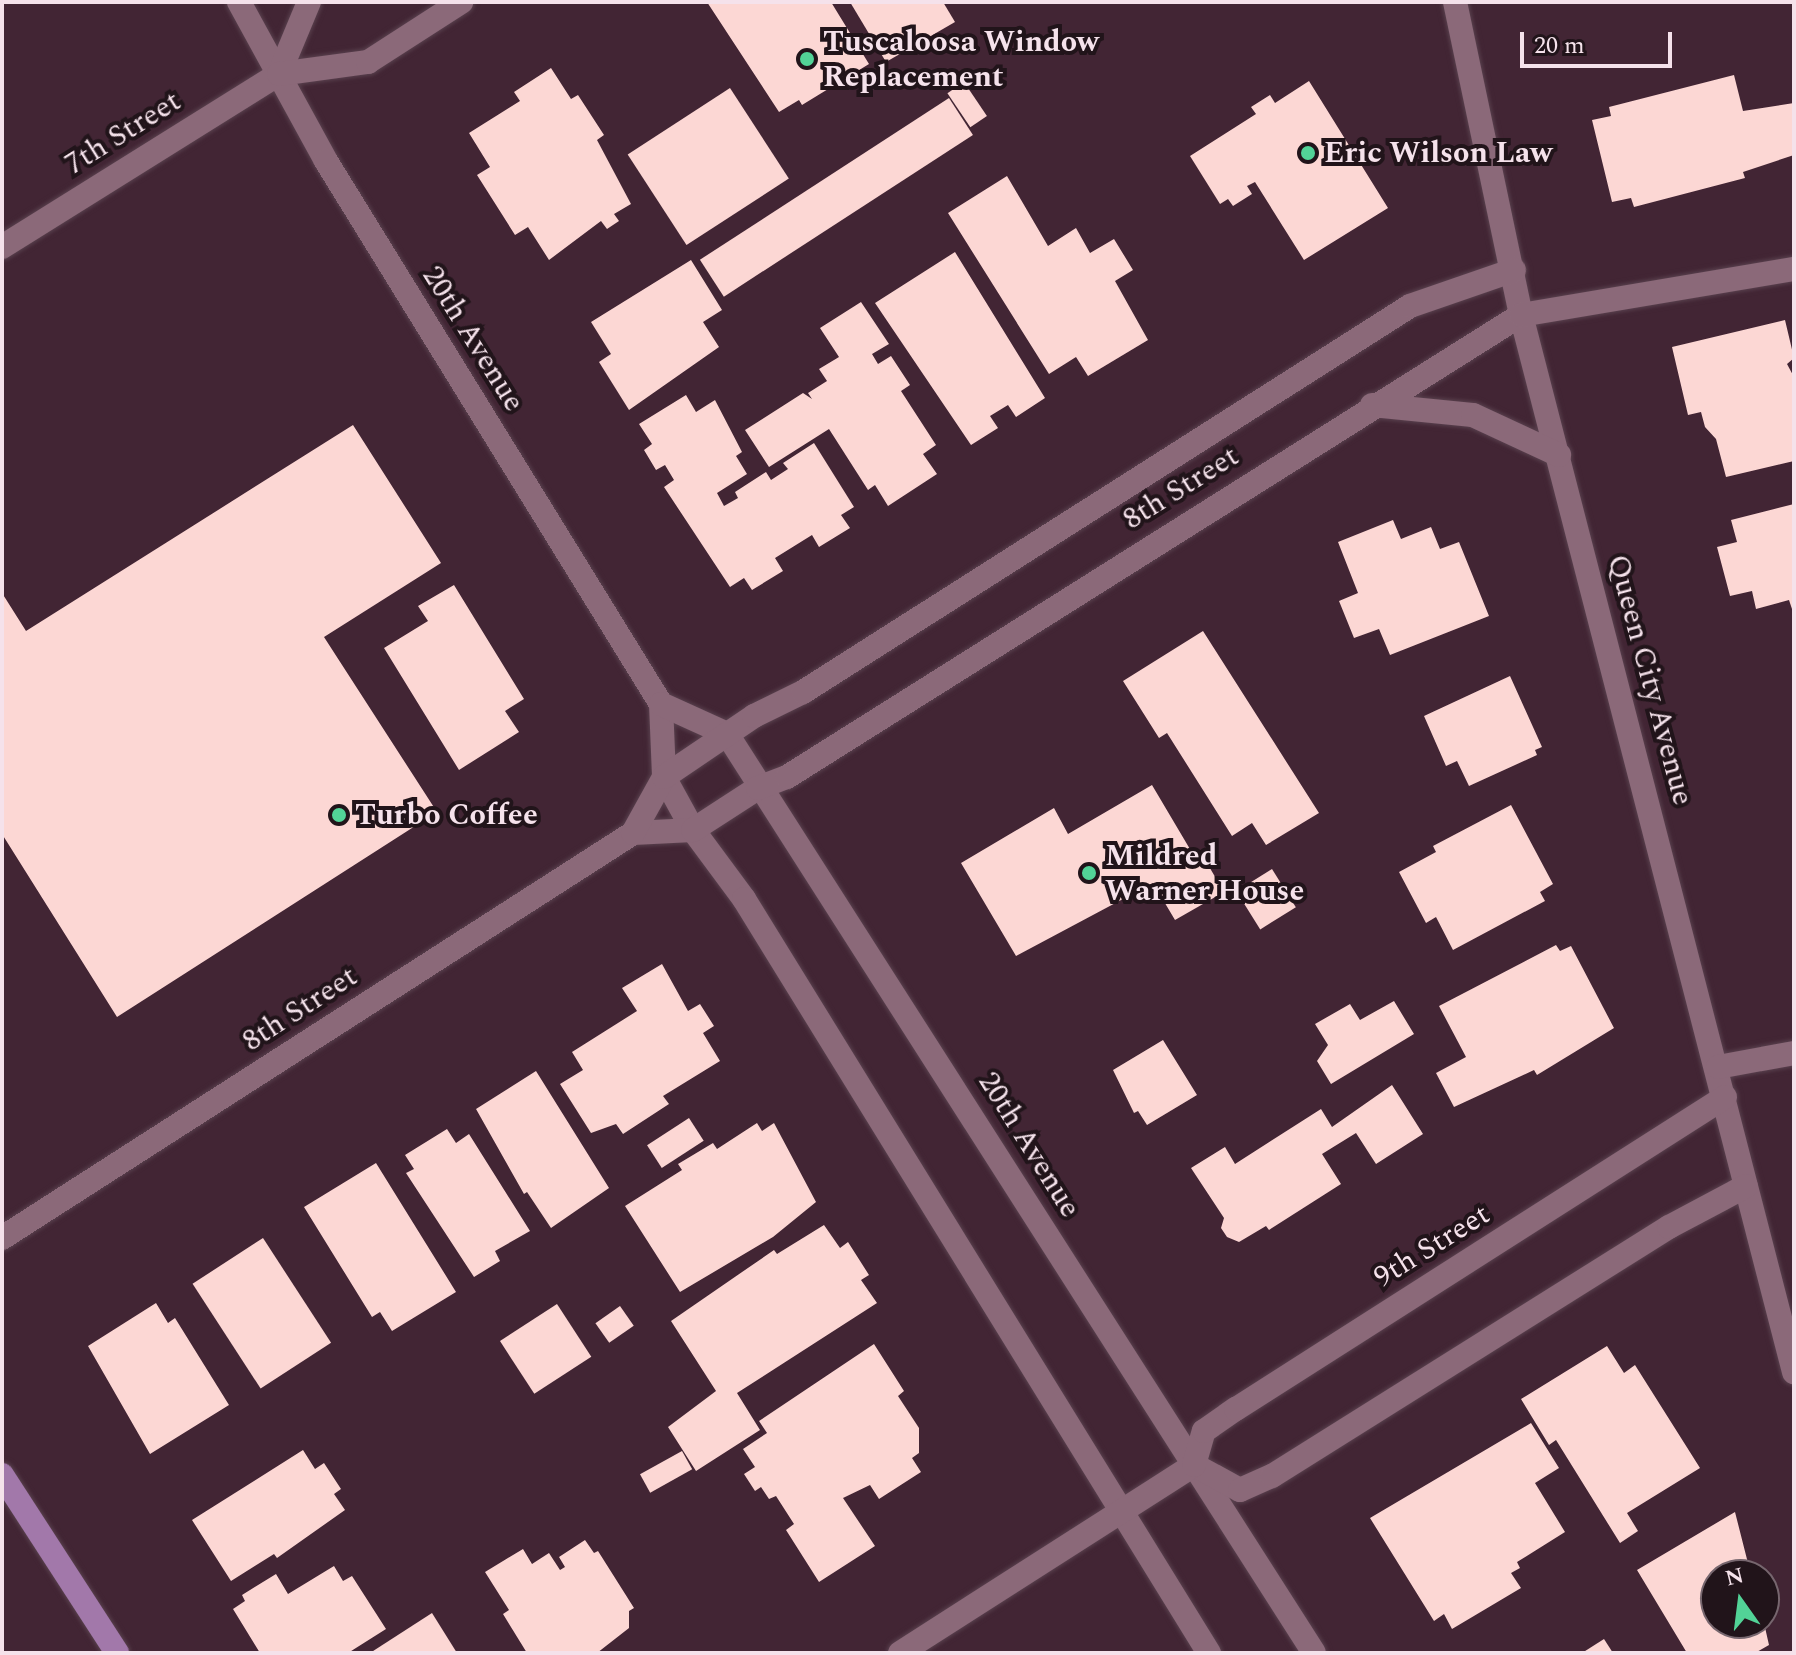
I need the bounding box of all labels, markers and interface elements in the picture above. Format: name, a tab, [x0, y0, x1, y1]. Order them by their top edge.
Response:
scale bar	[1524, 16, 1676, 66]
place label: Tuscaloosa Window Replacement	[823, 24, 1099, 94]
text: 20 m	[1534, 28, 1585, 64]
marker: Tuscaloosa Window Replacement	[798, 50, 816, 68]
street label: 7th Street	[59, 83, 187, 183]
place label: Eric Wilson Law	[1324, 135, 1552, 171]
marker: Eric Wilson Law	[1299, 144, 1317, 162]
street label: 20th Avenue	[414, 260, 532, 418]
street label: 8th Street	[1117, 438, 1245, 538]
street label: Queen City Avenue	[1599, 551, 1701, 809]
place label: Turbo Coffee	[355, 797, 538, 833]
marker: Turbo Coffee	[330, 806, 348, 824]
place label: Mildred Warner House	[1105, 838, 1304, 908]
marker: Mildred Warner House	[1080, 864, 1098, 882]
street label: 8th Street	[236, 959, 364, 1059]
street label: 20th Avenue	[970, 1066, 1088, 1224]
street label: 9th Street	[1368, 1196, 1496, 1296]
north arrow	[1700, 1559, 1780, 1639]
text: N	[1722, 1559, 1747, 1595]

